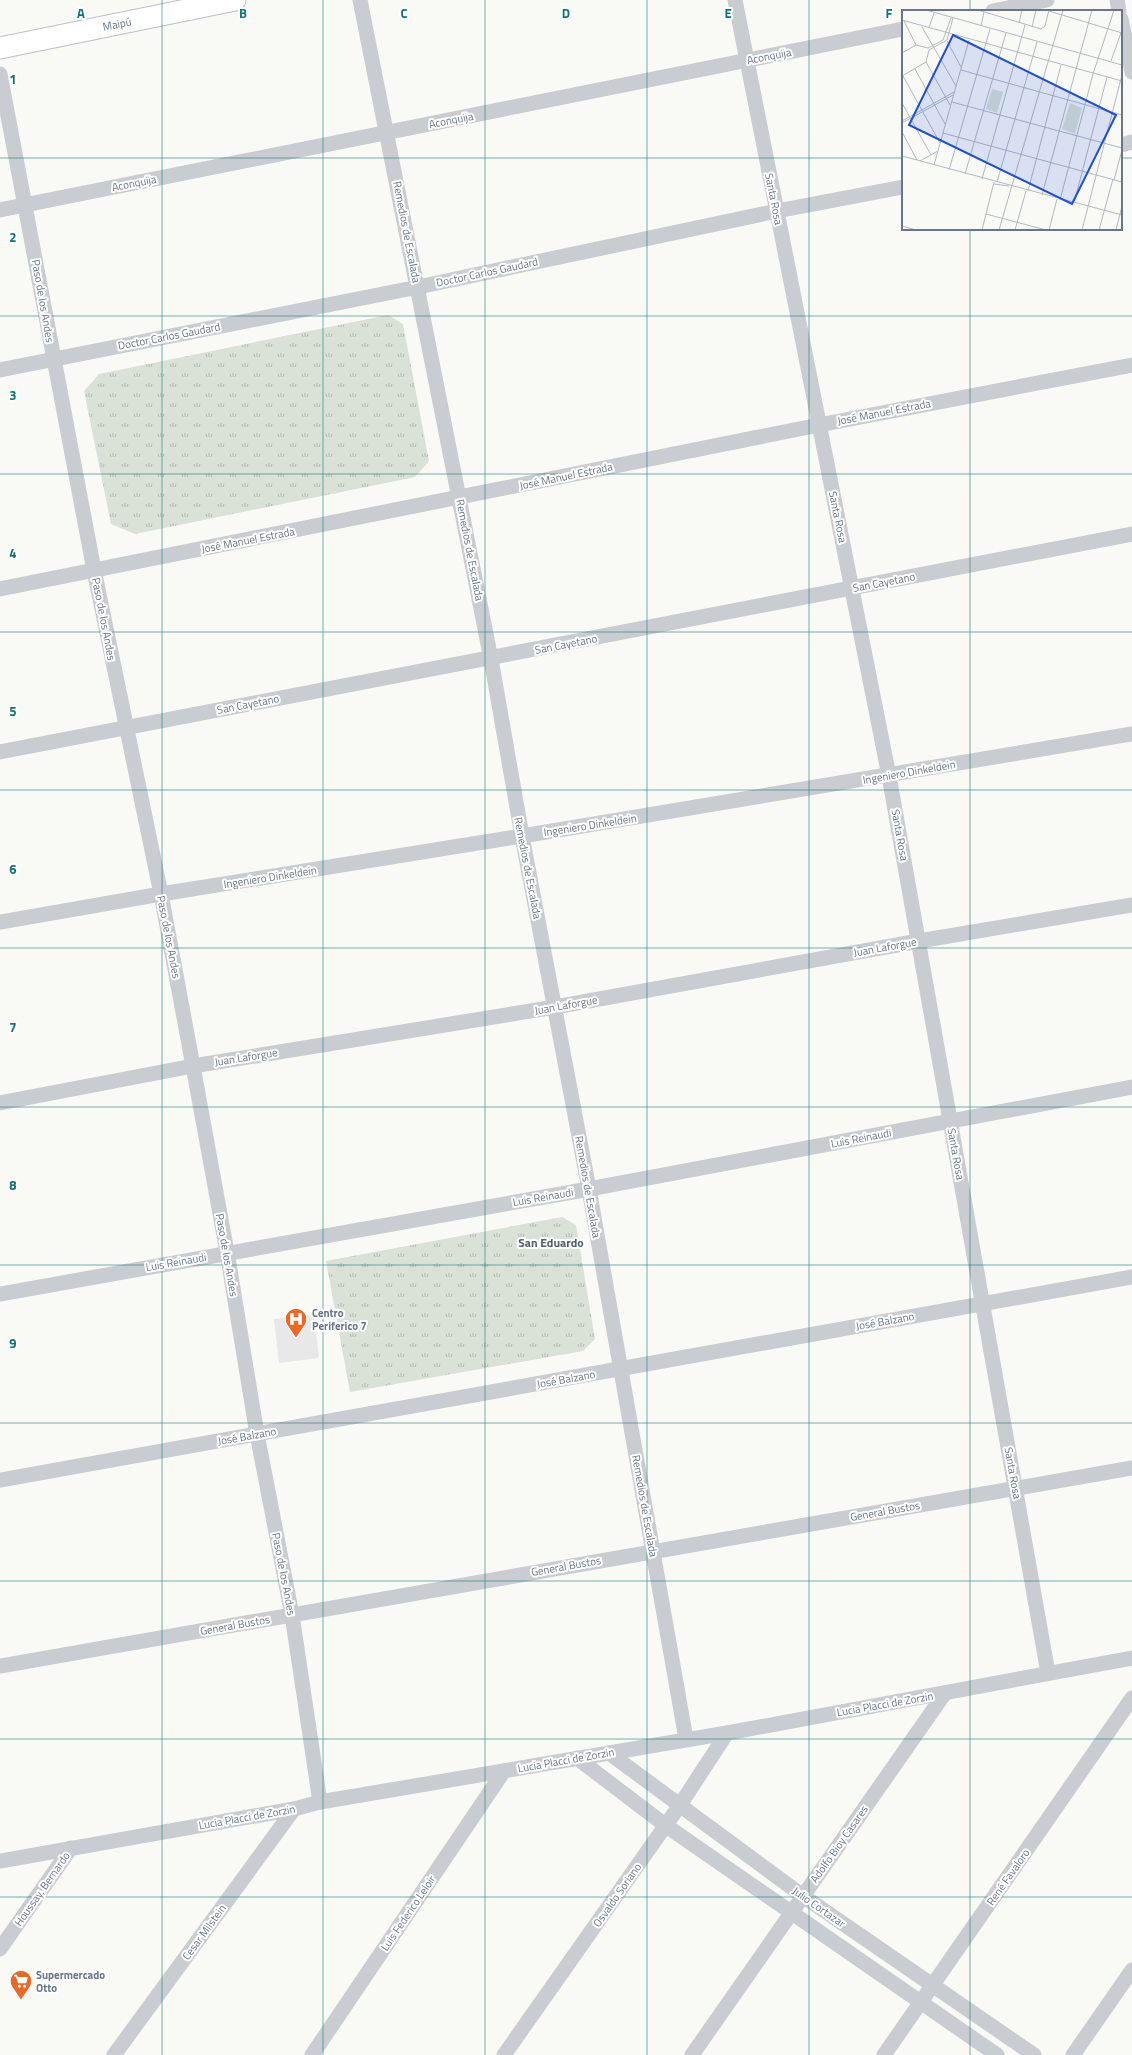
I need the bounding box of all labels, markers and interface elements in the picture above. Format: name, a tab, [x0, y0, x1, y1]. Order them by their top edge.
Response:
text: A	[77, 3, 85, 23]
text: B	[239, 3, 247, 23]
text: C	[400, 3, 408, 23]
text: D	[562, 3, 570, 23]
text: E	[724, 3, 732, 23]
text: F	[886, 3, 893, 23]
inset map	[902, 10, 1122, 230]
street label: Maipú	[101, 13, 133, 35]
street label: Aconquija	[745, 44, 793, 68]
text: 1	[9, 69, 17, 89]
street label: Aconquija	[427, 108, 475, 132]
street label: Aconquija	[110, 171, 158, 195]
street label: Santa Rosa	[761, 172, 787, 227]
street label: Remedios de Escalada	[389, 180, 425, 285]
text: 2	[9, 227, 17, 247]
street label: Doctor Carlos Gaudard	[435, 253, 540, 291]
street label: Paso de los Andes	[28, 258, 58, 344]
street label: Doctor Carlos Gaudard	[117, 318, 222, 354]
text: 3	[9, 385, 17, 405]
street label: José Manuel Estrada	[836, 395, 933, 429]
street label: José Manuel Estrada	[518, 458, 614, 494]
street label: Santa Rosa	[825, 490, 851, 545]
street label: Remedios de Escalada	[452, 498, 488, 603]
street label: José Manuel Estrada	[200, 523, 297, 557]
text: 4	[9, 543, 17, 563]
street label: San Cayetano	[852, 568, 917, 596]
street label: Paso de los Andes	[88, 576, 120, 662]
street label: San Cayetano	[534, 630, 599, 658]
street label: San Cayetano	[216, 690, 281, 718]
text: 5	[9, 701, 17, 721]
street label: Ingeniero Dinkeldein	[861, 756, 957, 788]
street label: Santa Rosa	[888, 808, 912, 863]
street label: Ingeniero Dinkeldein	[542, 810, 638, 840]
street label: Remedios de Escalada	[510, 816, 546, 921]
text: 6	[9, 859, 17, 879]
street label: Ingeniero Dinkeldein	[222, 862, 318, 892]
street label: Paso de los Andes	[153, 894, 185, 980]
street label: Juan Laforgue	[852, 934, 918, 960]
street label: Juan Laforgue	[533, 992, 599, 1018]
text: 7	[9, 1017, 17, 1037]
street label: Juan Laforgue	[213, 1044, 279, 1070]
street label: Luis Reinaudi	[829, 1124, 893, 1152]
street label: Santa Rosa	[944, 1127, 968, 1182]
street label: Remedios de Escalada	[571, 1135, 605, 1240]
text: 8	[9, 1175, 17, 1195]
street label: Luis Reinaudi	[512, 1184, 574, 1210]
street label: Paso de los Andes	[212, 1212, 242, 1298]
district label: San Eduardo	[518, 1233, 584, 1252]
street label: Luis Reinaudi	[145, 1249, 207, 1275]
place label: Centro Periferico 7	[312, 1305, 367, 1334]
hospital icon: Centro Periferico 7	[283, 1306, 309, 1339]
street label: José Balzano	[855, 1308, 916, 1334]
text: 9	[9, 1333, 17, 1353]
street label: José Balzano	[536, 1366, 597, 1392]
street label: José Balzano	[217, 1423, 278, 1449]
street label: Santa Rosa	[1001, 1446, 1025, 1501]
street label: Remedios de Escalada	[628, 1454, 662, 1559]
street label: General Bustos	[849, 1497, 921, 1525]
street label: Paso de los Andes	[268, 1531, 300, 1617]
street label: General Bustos	[530, 1552, 602, 1580]
street label: General Bustos	[199, 1611, 271, 1639]
street label: Lucia Placci de Zorzin	[836, 1688, 935, 1720]
street label: Lucia Placci de Zorzin	[517, 1744, 616, 1776]
street label: Lucia Placci de Zorzin	[198, 1801, 297, 1833]
street label: Adolfo Bioy Casares	[806, 1802, 872, 1886]
street label: René Favaloro	[983, 1845, 1033, 1908]
street label: Houssay, Bernardo	[10, 1848, 74, 1929]
street label: Osvaldo Soriano	[589, 1860, 645, 1930]
street label: Luis Federico Leloir	[377, 1872, 439, 1954]
street label: Julio Cortazar	[789, 1883, 849, 1931]
street label: Cesar Milstein	[178, 1901, 230, 1963]
place label: Supermercado Otto	[36, 1967, 105, 1996]
supermarket icon: Supermercado Otto	[8, 1968, 34, 2001]

